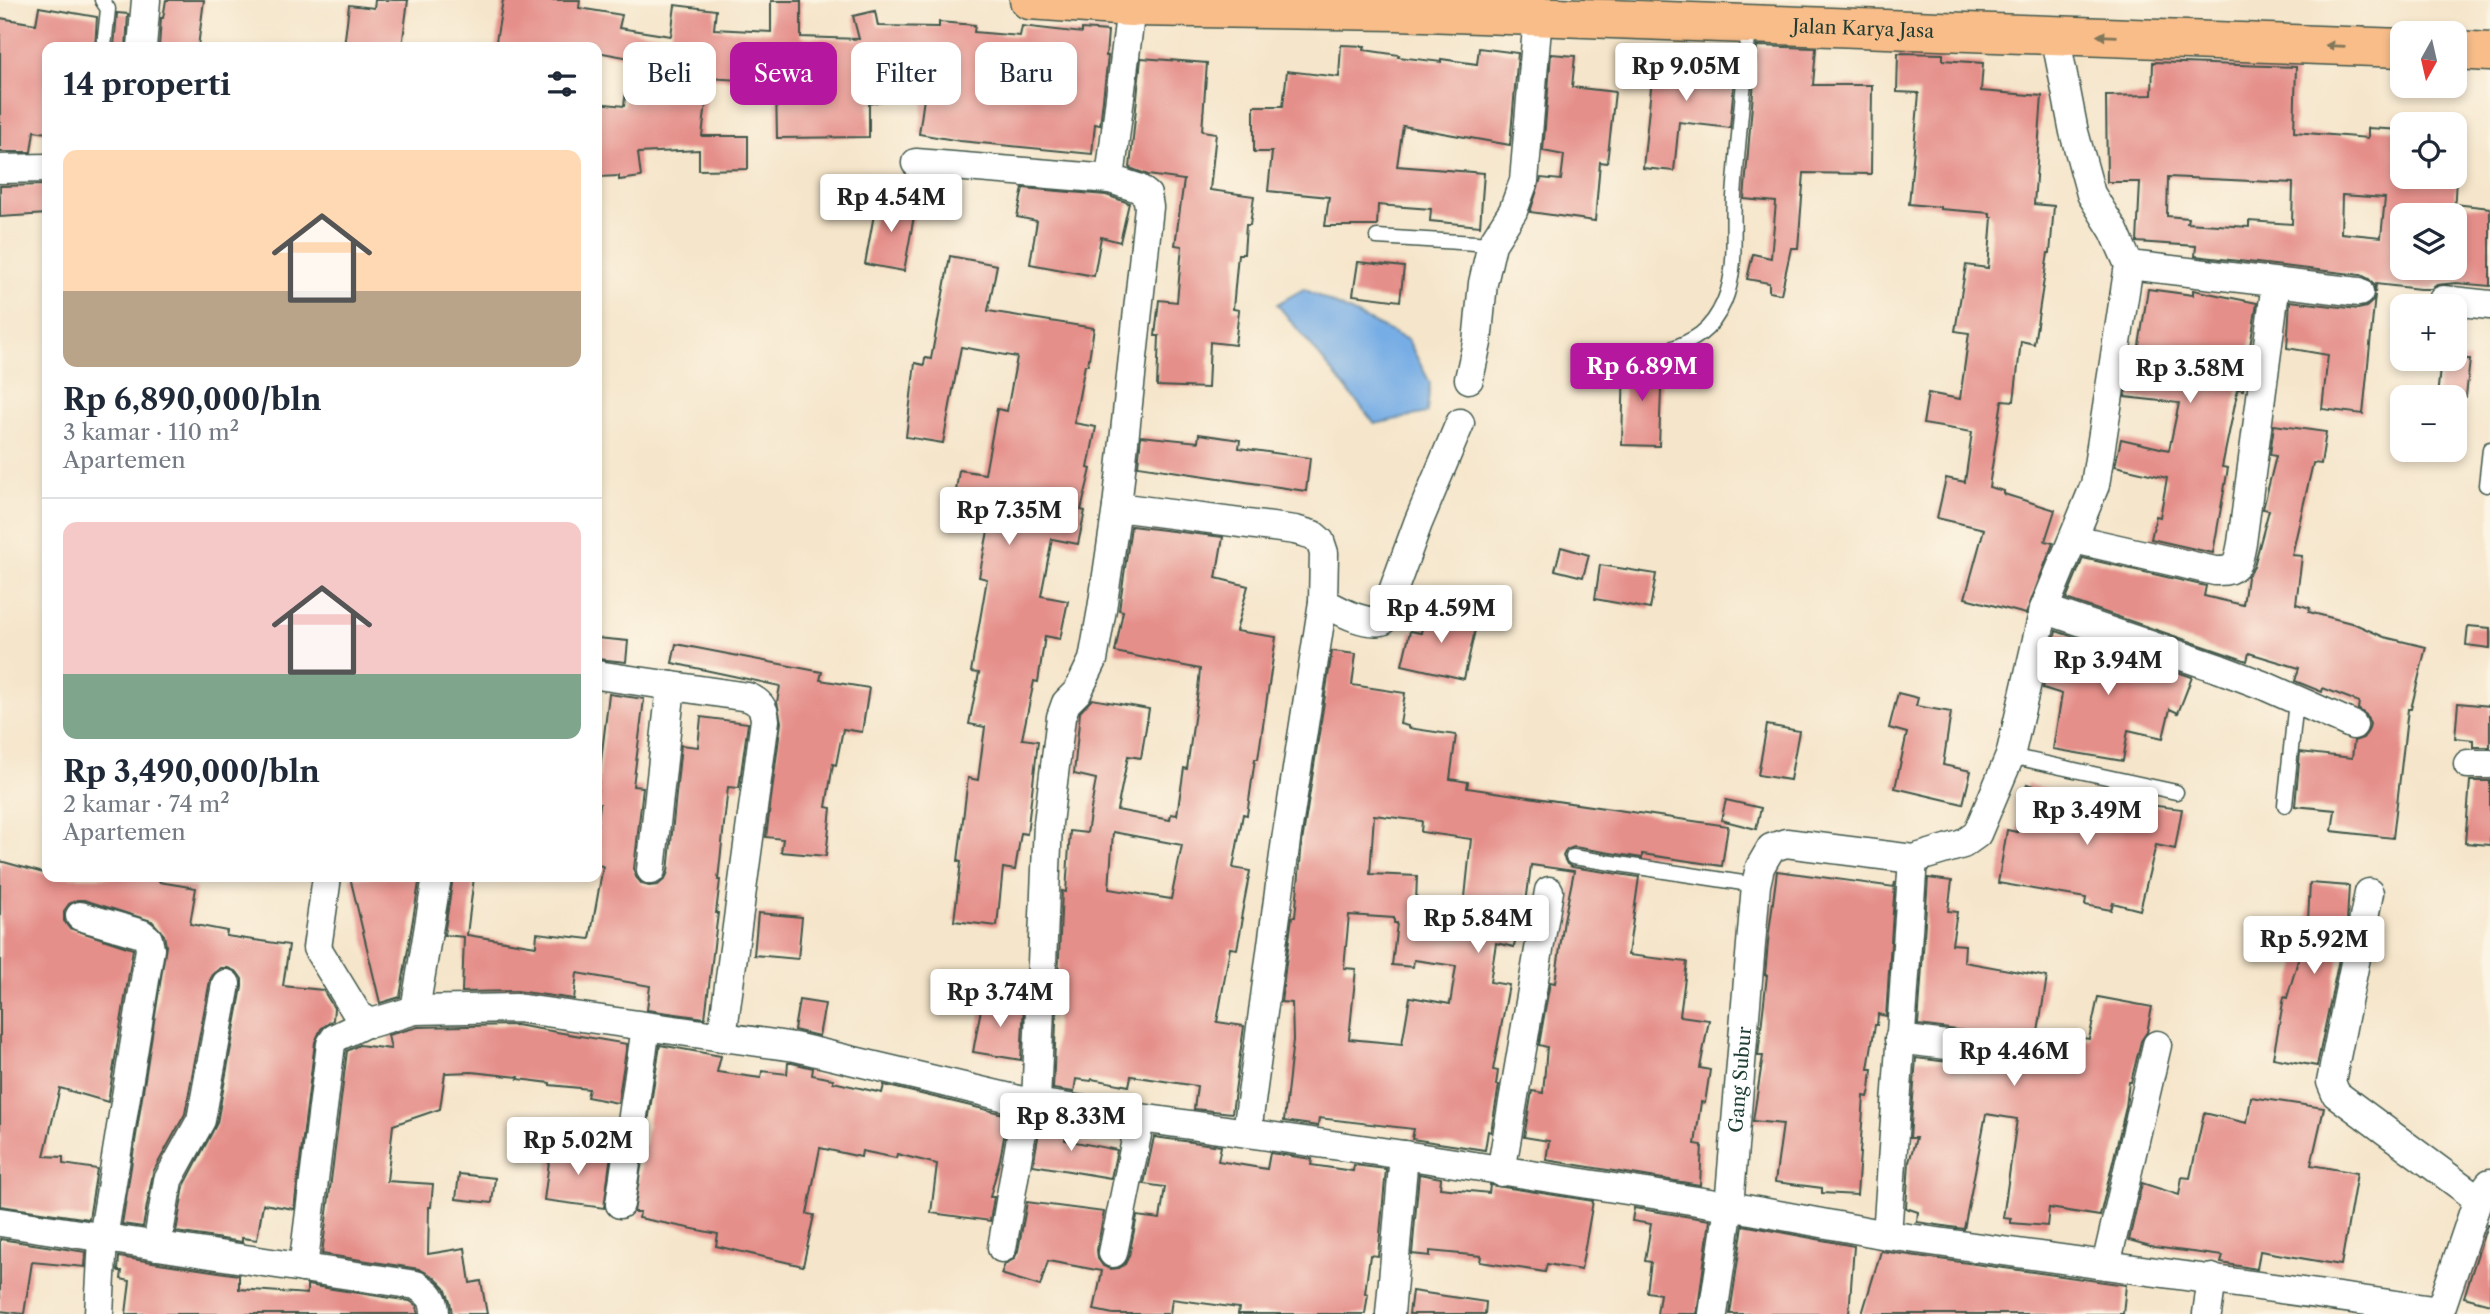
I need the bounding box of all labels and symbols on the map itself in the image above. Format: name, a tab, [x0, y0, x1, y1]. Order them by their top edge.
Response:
street label: Jalan Karya Jasa	[1789, 14, 1935, 43]
north arrow	[2390, 21, 2468, 98]
one-way arrow	[2096, 31, 2118, 42]
one-way arrow	[2323, 40, 2345, 51]
pin: Rp 9.05M	[1614, 43, 1758, 103]
pin: Rp 4.54M	[819, 174, 963, 234]
pin: Rp 6.89M	[1570, 344, 1714, 403]
pin: Rp 3.58M	[2118, 346, 2262, 405]
pin: Rp 7.35M	[937, 488, 1081, 547]
pin: Rp 4.59M	[1369, 586, 1513, 645]
pin: Rp 3.94M	[2036, 638, 2180, 697]
pin: Rp 3.49M	[2015, 788, 2159, 847]
pin: Rp 5.84M	[1406, 895, 1550, 955]
pin: Rp 5.92M	[2242, 916, 2386, 976]
pin: Rp 3.74M	[928, 970, 1072, 1029]
street label: Gang Subur	[1724, 1026, 1756, 1134]
pin: Rp 4.46M	[1942, 1028, 2086, 1088]
pin: Rp 8.33M	[999, 1094, 1143, 1153]
pin: Rp 5.02M	[506, 1118, 650, 1177]

